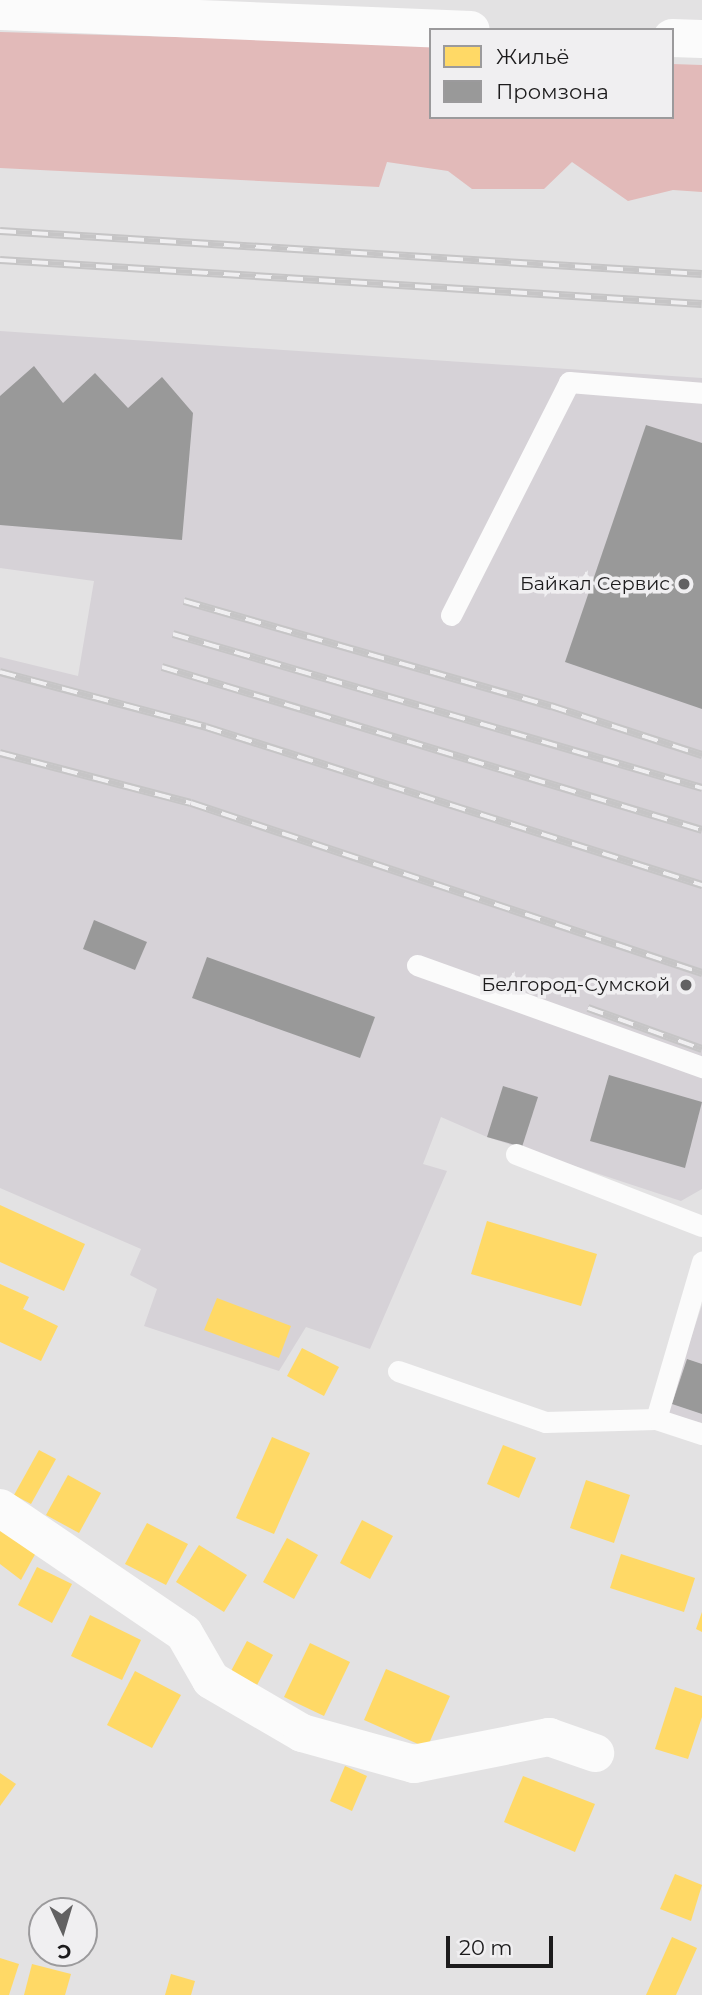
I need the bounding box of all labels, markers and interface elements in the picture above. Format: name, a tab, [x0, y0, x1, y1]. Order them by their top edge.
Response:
legend	[429, 28, 674, 119]
text: Жильё	[496, 44, 570, 69]
text: Промзона	[496, 79, 609, 104]
place label: Байкал Сервис	[520, 573, 670, 595]
marker: Байкал Сервис	[676, 576, 692, 592]
place label: Белгород-Сумской	[481, 974, 670, 996]
marker: Белгород-Сумской	[676, 975, 696, 995]
north arrow	[28, 1897, 98, 1967]
scale bar	[450, 1922, 557, 1966]
text: 20 m	[459, 1935, 513, 1960]
text: С	[57, 1939, 72, 1963]

